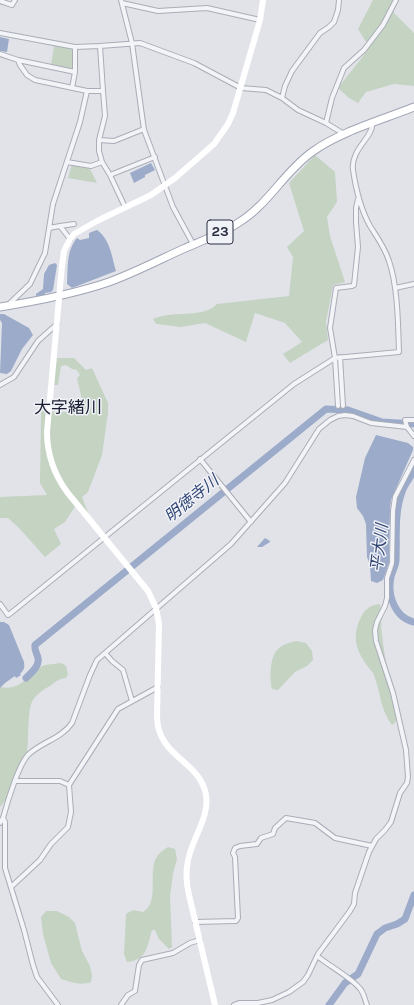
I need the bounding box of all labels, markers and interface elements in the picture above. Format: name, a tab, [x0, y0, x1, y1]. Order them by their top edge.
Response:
road number: 23	[207, 220, 233, 244]
district label: 大字緒川	[34, 398, 102, 418]
water label: 明徳寺川	[161, 471, 223, 527]
water label: 平大川	[368, 523, 392, 573]

